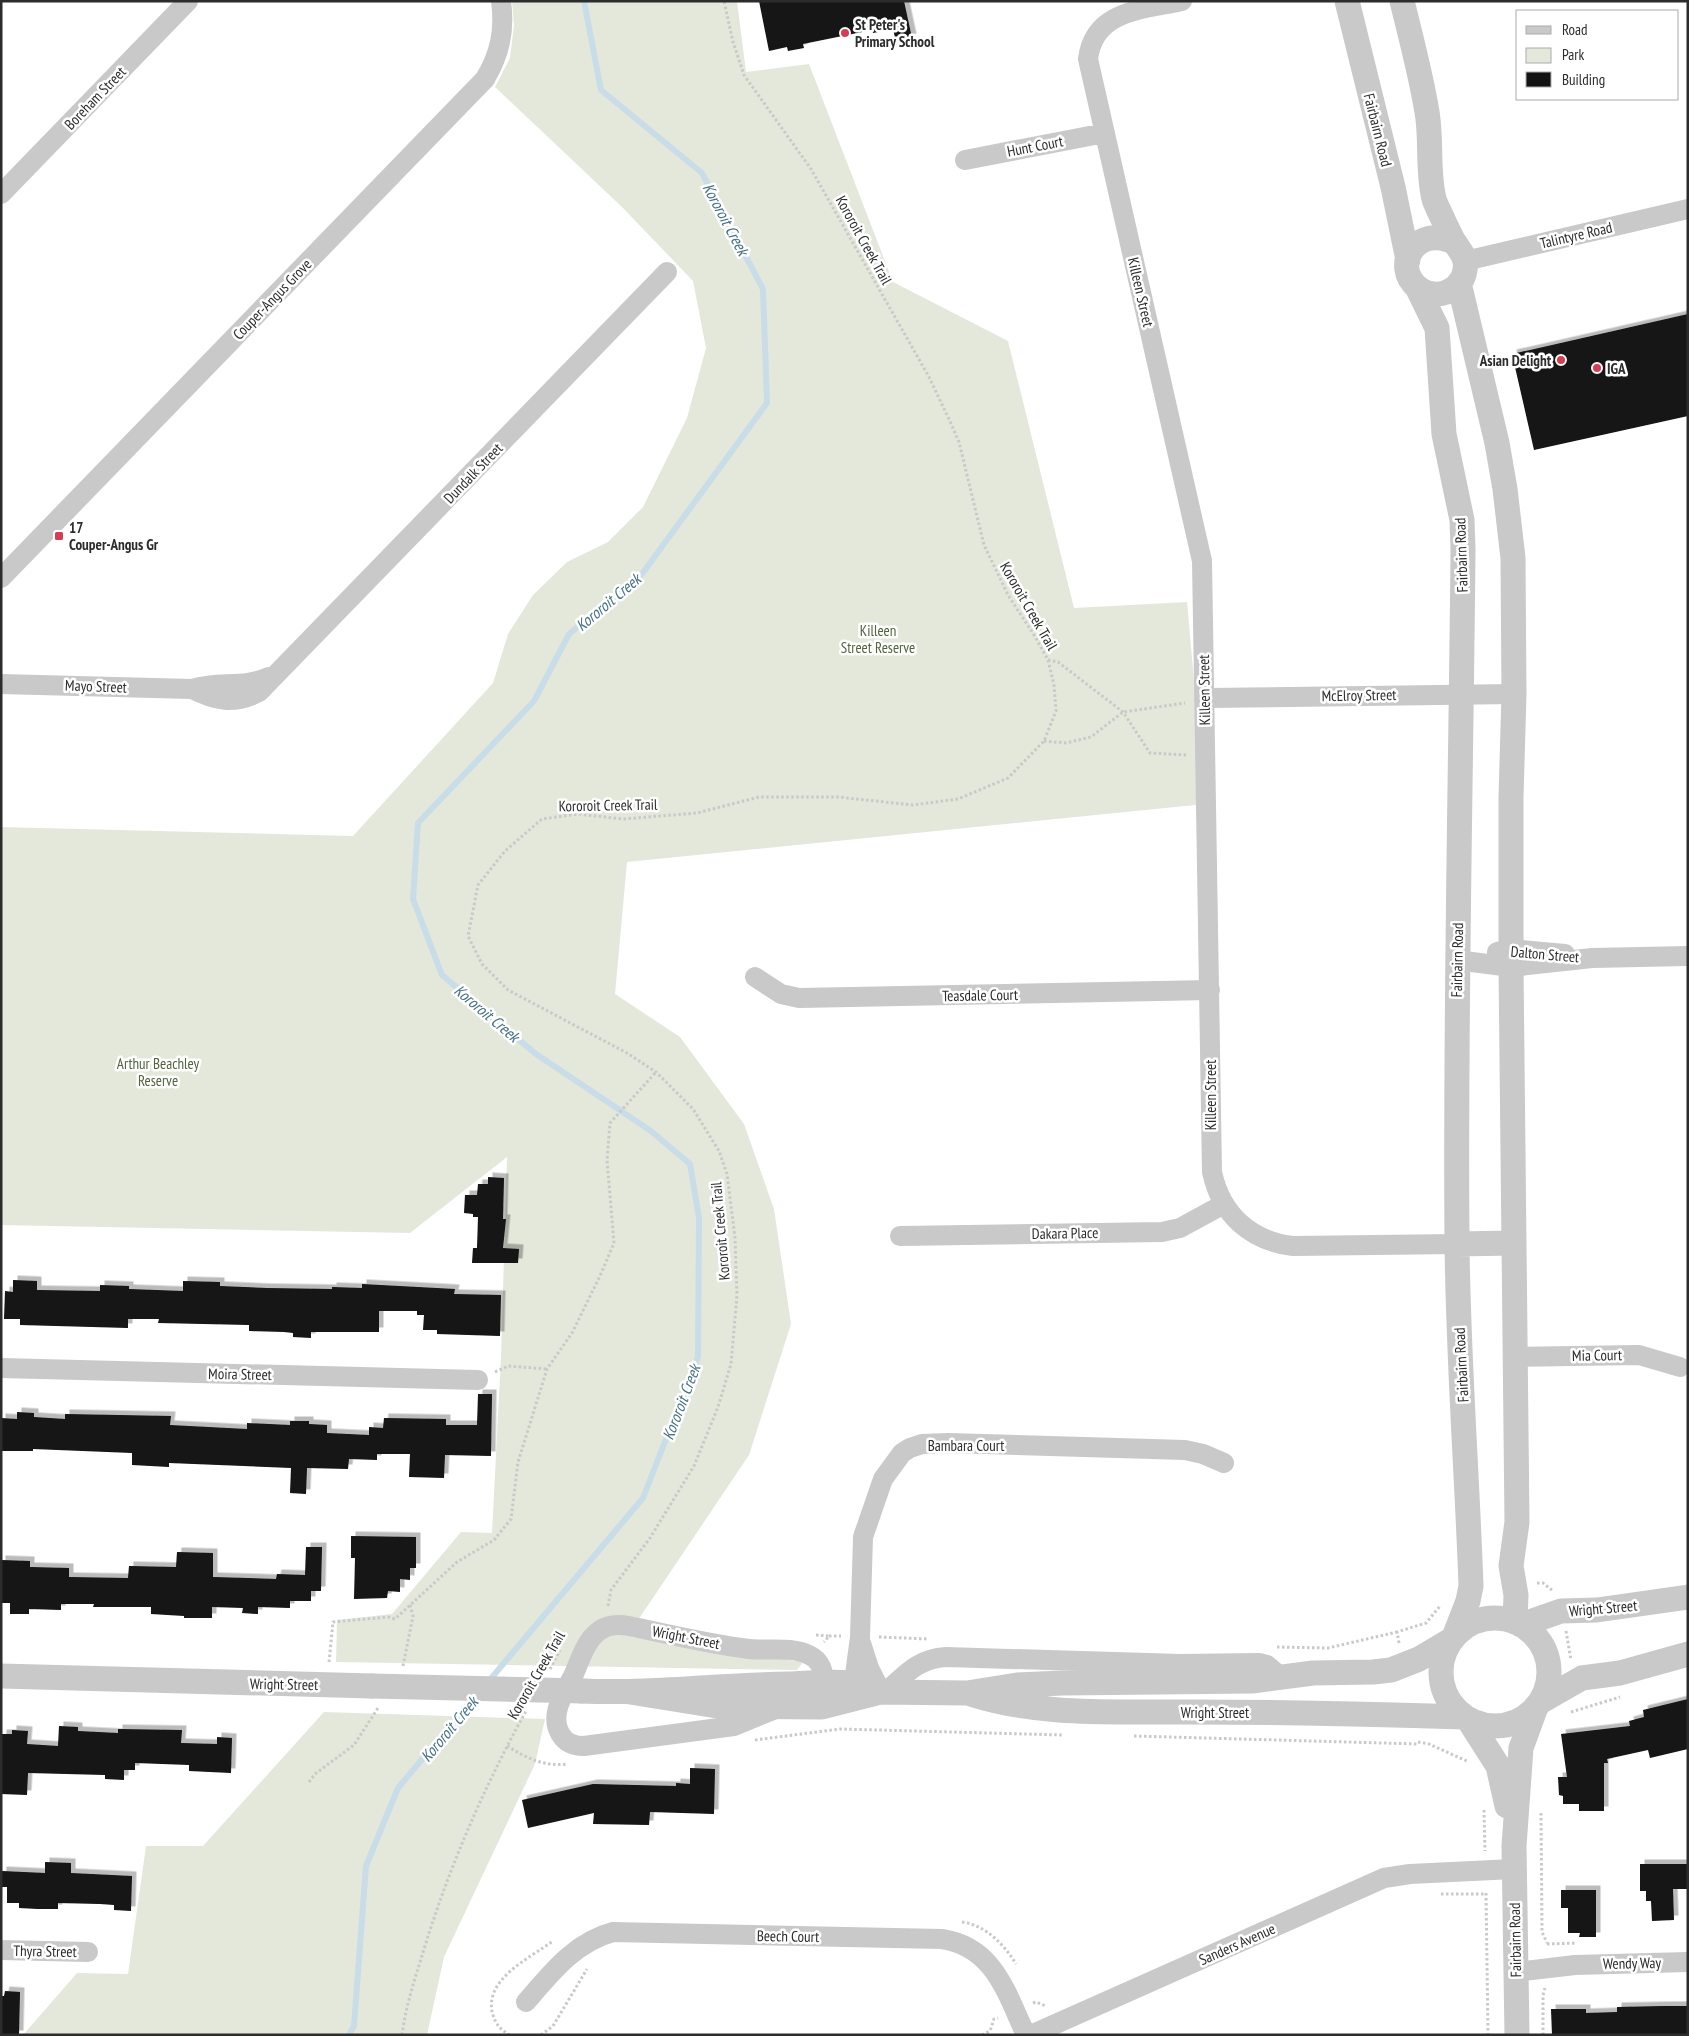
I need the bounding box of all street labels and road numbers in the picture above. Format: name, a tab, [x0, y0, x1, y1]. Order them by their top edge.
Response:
street label: Boreham Street	[60, 62, 130, 134]
street label: Fairbairn Road	[1360, 91, 1396, 169]
street label: Hunt Court	[1005, 131, 1065, 161]
street label: Kororoit Creek Trail	[832, 192, 896, 288]
street label: Talintyre Road	[1538, 217, 1614, 253]
street label: Couper-Angus Grove	[229, 255, 315, 343]
street label: Killeen Street	[1124, 255, 1158, 329]
street label: Dundalk Street	[440, 439, 506, 507]
street label: Fairbairn Road	[1450, 517, 1472, 593]
street label: Kororoit Creek Trail	[996, 559, 1062, 654]
street label: Killeen Street	[1194, 654, 1214, 726]
street label: Mayo Street	[65, 675, 127, 697]
street label: McElroy Street	[1321, 685, 1397, 705]
street label: Kororoit Creek Trail	[559, 795, 658, 815]
street label: Fairbairn Road	[1447, 922, 1467, 998]
street label: Dalton Street	[1510, 942, 1580, 966]
street label: Teasdale Court	[942, 985, 1018, 1005]
street label: Killeen Street	[1201, 1060, 1220, 1130]
street label: Kororoit Creek Trail	[706, 1181, 734, 1281]
street label: Dakara Place	[1032, 1223, 1098, 1243]
street label: Fairbairn Road	[1450, 1327, 1472, 1403]
street label: Mia Court	[1572, 1345, 1622, 1365]
street label: Moira Street	[208, 1364, 272, 1384]
street label: Bambara Court	[928, 1436, 1004, 1455]
street label: Wright Street	[1568, 1596, 1638, 1620]
street label: Wright Street	[651, 1621, 721, 1653]
street label: Kororoit Creek Trail	[503, 1627, 569, 1722]
street label: Wright Street	[250, 1674, 318, 1694]
street label: Wright Street	[1181, 1703, 1249, 1722]
street label: Fairbairn Road	[1505, 1902, 1525, 1978]
street label: Sanders Avenue	[1196, 1919, 1278, 1969]
street label: Beech Court	[757, 1926, 819, 1946]
street label: Thyra Street	[13, 1941, 77, 1961]
street label: Wendy Way	[1603, 1953, 1662, 1973]

